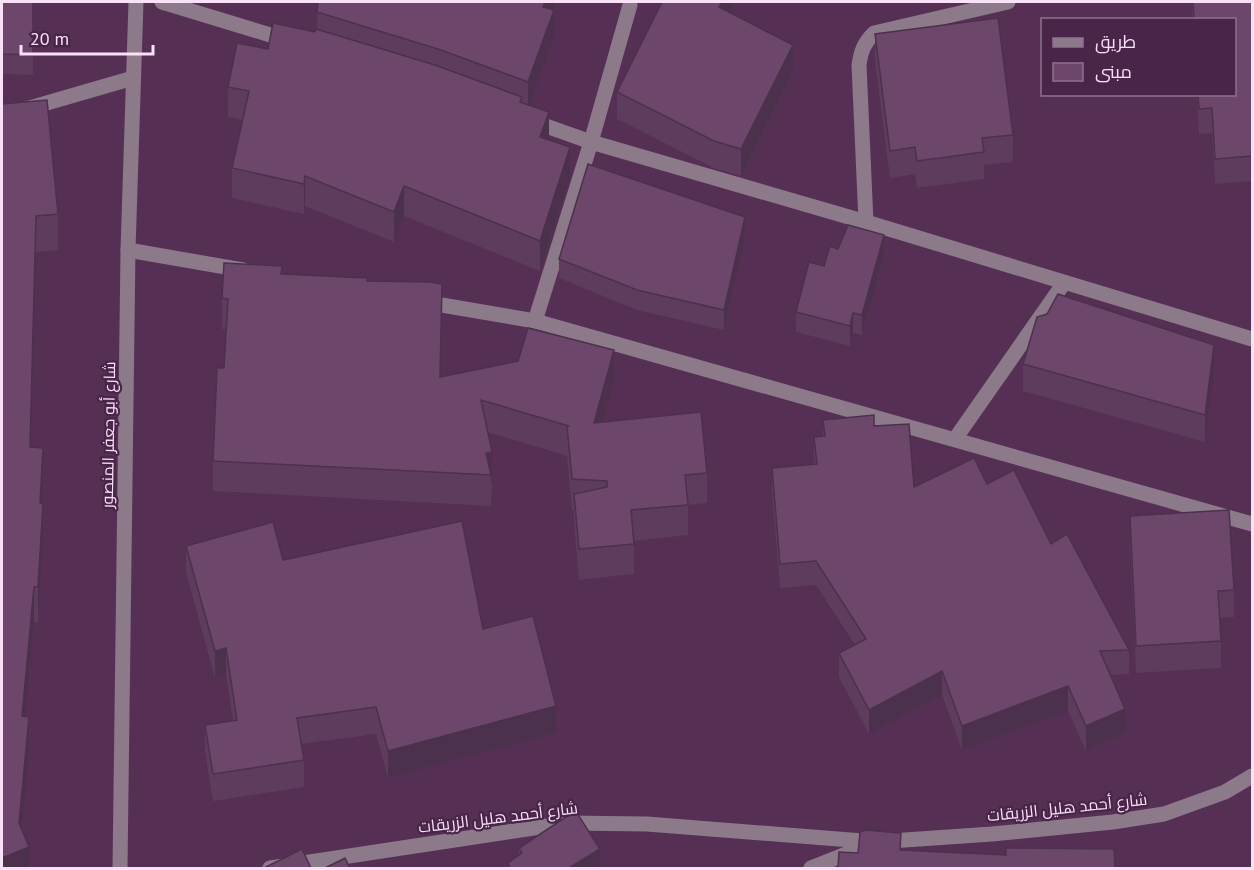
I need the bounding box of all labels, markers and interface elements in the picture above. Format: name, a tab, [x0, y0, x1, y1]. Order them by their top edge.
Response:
scale bar	[21, 18, 153, 56]
legend	[1041, 18, 1236, 96]
text: 20 m	[30, 27, 69, 50]
text: طريق	[1095, 30, 1136, 54]
text: مبنى	[1095, 60, 1132, 83]
street label: شارع أبو جعفر المنصور	[97, 361, 121, 510]
street label: شارع أحمد هليل الزريقات	[986, 789, 1148, 827]
street label: شارع أحمد هليل الزريقات	[417, 797, 579, 839]

